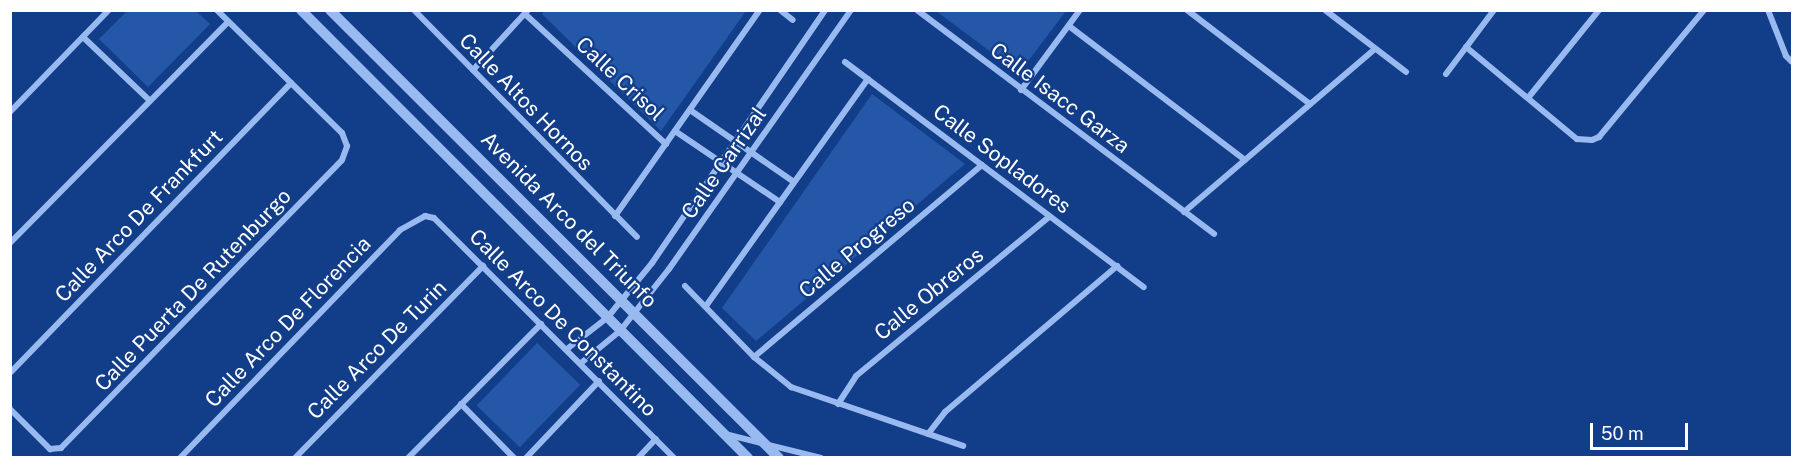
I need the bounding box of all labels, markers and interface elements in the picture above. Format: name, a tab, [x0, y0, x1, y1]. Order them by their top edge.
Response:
street label: Calle Altos Hornos	[454, 28, 598, 176]
street label: Calle Crisol	[571, 32, 669, 126]
street label: Calle Isacc Garza	[985, 37, 1135, 159]
street label: Calle Sopladores	[928, 99, 1076, 219]
street label: Calle Carrizal	[676, 102, 772, 224]
street label: Calle Arco De Frankfurt	[50, 124, 228, 308]
street label: Avenida Arco del Triunfo	[476, 127, 662, 313]
street label: Calle Puerta De Rutenburgo	[90, 183, 296, 397]
street label: Calle Progreso	[794, 192, 920, 304]
street label: Calle Arco De Constantino	[464, 224, 662, 422]
street label: Calle Arco De Florencia	[200, 231, 376, 413]
street label: Calle Obreros	[869, 242, 989, 346]
street label: Calle Arco De Turin	[302, 275, 452, 425]
scale bar	[1593, 411, 1690, 449]
text: 50 m	[1601, 423, 1644, 444]

